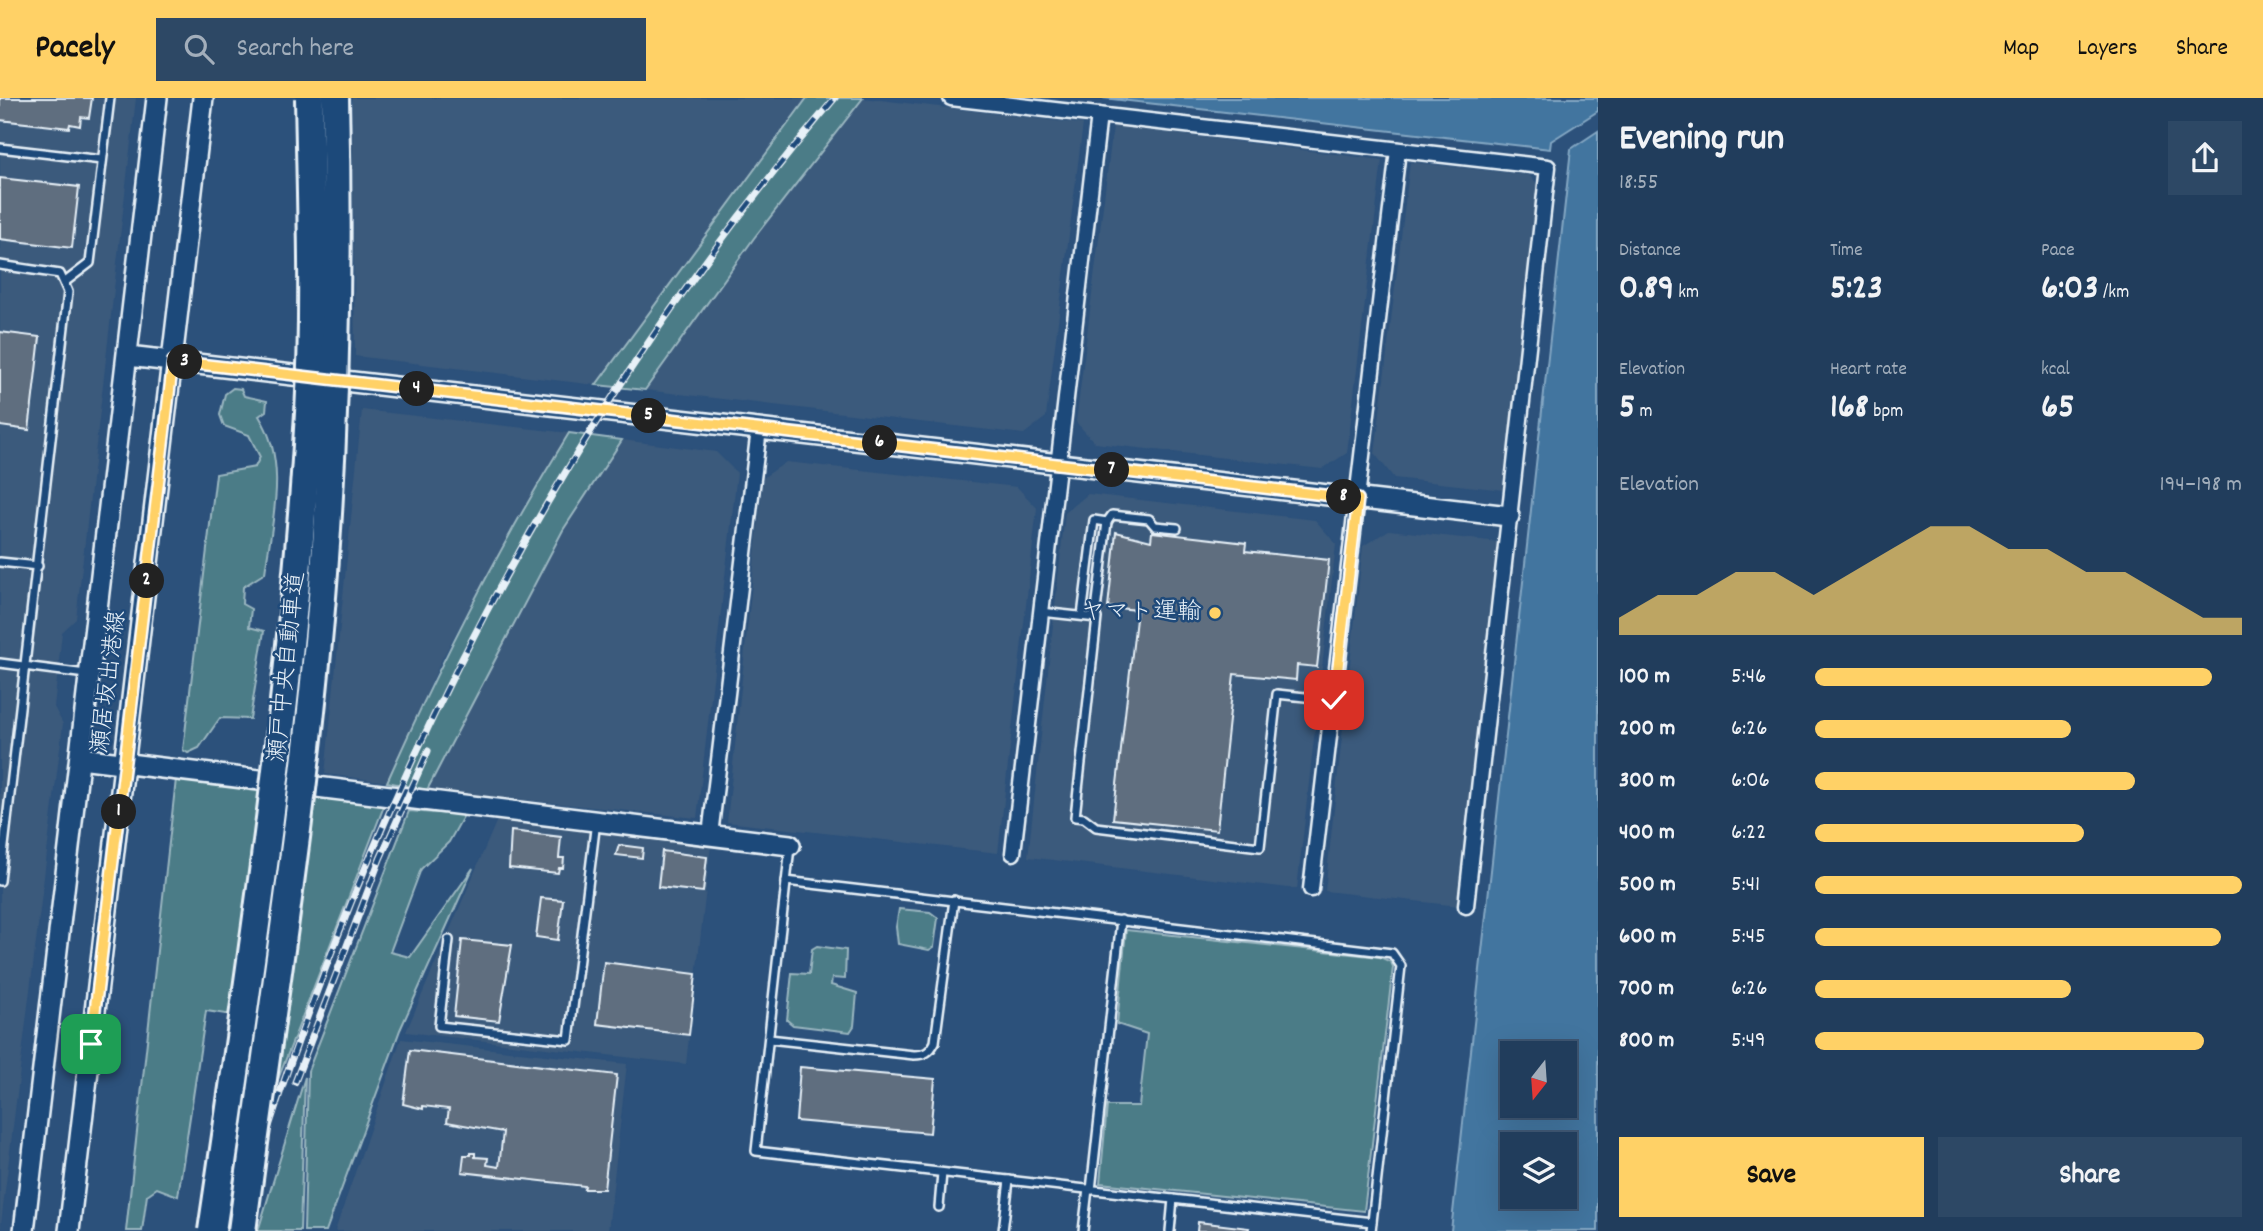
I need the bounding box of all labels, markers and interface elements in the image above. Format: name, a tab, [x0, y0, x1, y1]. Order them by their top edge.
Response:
search box	[156, 18, 646, 81]
text: Pacely	[35, 26, 114, 73]
icon: search	[180, 30, 218, 68]
text: Search here	[236, 31, 354, 68]
text: Map	[2003, 32, 2039, 66]
text: Layers	[2077, 32, 2138, 66]
text: Share	[2176, 32, 2228, 66]
text: Evening run	[1619, 113, 1784, 168]
button: share	[2168, 121, 2242, 195]
text: 18:55	[1619, 167, 1658, 200]
text: Distance	[1619, 238, 1681, 265]
text: Time	[1830, 238, 1863, 265]
text: Pace	[2041, 238, 2075, 265]
text: 0.89	[1619, 265, 1674, 315]
text: 5:23	[1830, 265, 1883, 315]
text: 6:03	[2041, 265, 2099, 315]
text: km	[1674, 280, 1699, 307]
text: /km	[2099, 280, 2129, 307]
pin: 3	[168, 344, 202, 380]
text: 3	[180, 348, 189, 375]
text: Elevation	[1619, 357, 1685, 384]
text: Heart rate	[1830, 357, 1907, 384]
text: kcal	[2041, 357, 2070, 384]
pin: 4	[400, 372, 434, 406]
text: 4	[413, 375, 420, 402]
text: 5	[1619, 384, 1635, 434]
text: 168	[1830, 384, 1869, 434]
text: 65	[2041, 384, 2074, 434]
pin: 5	[632, 398, 666, 434]
text: m	[1635, 399, 1653, 426]
text: bpm	[1869, 399, 1903, 426]
text: 5	[644, 402, 653, 429]
pin: 6	[862, 426, 898, 460]
text: 6	[875, 429, 884, 456]
pin: 7	[1094, 452, 1130, 488]
text: 7	[1108, 456, 1115, 483]
text: Elevation	[1619, 469, 1699, 502]
text: 194–198 m	[2160, 469, 2242, 502]
pin: 8	[1326, 480, 1362, 514]
text: 8	[1340, 483, 1347, 510]
pin: 2	[130, 564, 164, 598]
text: 2	[142, 567, 151, 594]
street label: 瀬戸中央自動車道	[261, 570, 315, 764]
place label: ヤマト運輸	[1081, 596, 1201, 630]
marker: ヤマト運輸	[1207, 605, 1223, 621]
street label: 瀬居坂出港線	[84, 608, 136, 756]
text: 100 m	[1619, 661, 1670, 694]
text: 5:46	[1731, 661, 1766, 694]
pin	[1304, 670, 1364, 730]
icon: check	[1315, 681, 1353, 719]
text: 200 m	[1619, 713, 1675, 746]
text: 6:26	[1731, 713, 1767, 746]
text: 300 m	[1619, 765, 1675, 798]
text: 6:06	[1731, 765, 1770, 798]
pin: 1	[102, 794, 136, 830]
text: 1	[116, 798, 121, 825]
text: 400 m	[1619, 817, 1675, 850]
text: 6:22	[1731, 817, 1766, 850]
text: 500 m	[1619, 869, 1676, 902]
text: 5:41	[1731, 869, 1760, 902]
text: 600 m	[1619, 921, 1676, 954]
text: 5:45	[1731, 921, 1766, 954]
text: 700 m	[1619, 973, 1674, 1006]
text: 6:26	[1731, 973, 1767, 1006]
pin	[61, 1014, 121, 1074]
icon: arrive	[72, 1025, 110, 1063]
text: 800 m	[1619, 1025, 1674, 1058]
text: 5:49	[1731, 1025, 1766, 1058]
north arrow	[1500, 1041, 1577, 1118]
map controls	[1500, 1041, 1577, 1209]
button: layers	[1500, 1132, 1577, 1209]
button: Save	[1619, 1137, 1924, 1217]
button: Share	[1938, 1137, 2242, 1217]

